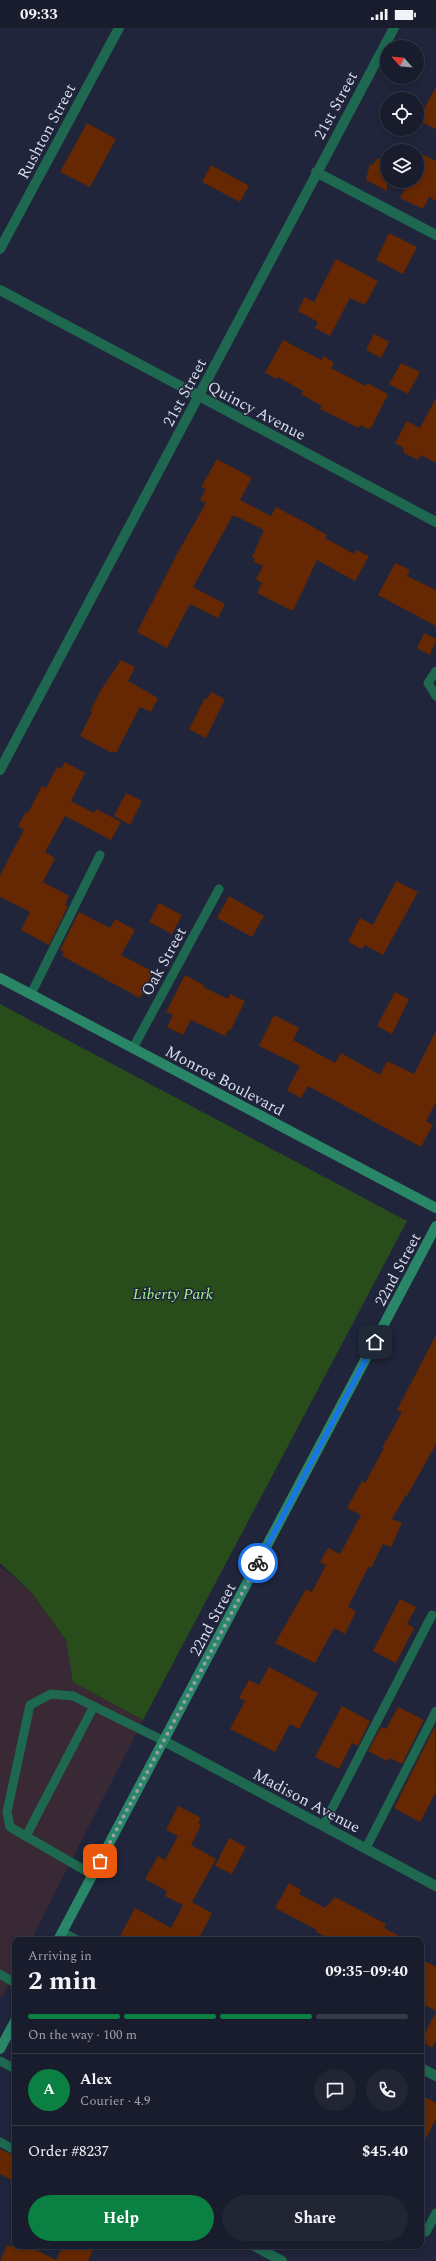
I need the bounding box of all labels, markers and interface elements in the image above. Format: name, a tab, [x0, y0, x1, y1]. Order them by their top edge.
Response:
text: 09:33	[20, 3, 58, 26]
north arrow	[380, 40, 424, 84]
map controls	[380, 40, 424, 188]
street label: 21st Street	[308, 67, 364, 144]
street label: Rushton Street	[12, 79, 82, 184]
button: locate	[380, 92, 424, 136]
button: layers	[380, 144, 424, 188]
street label: 21st Street	[157, 354, 213, 431]
street label: Quincy Avenue	[203, 375, 310, 447]
street label: Oak Street	[135, 922, 193, 1000]
street label: Monroe Boulevard	[161, 1039, 288, 1122]
street label: 22nd Street	[368, 1228, 427, 1311]
park label: Liberty Park	[133, 1282, 214, 1306]
pin	[358, 1325, 392, 1359]
icon: home	[364, 1331, 386, 1353]
courier	[238, 1543, 278, 1583]
icon: bike	[247, 1552, 269, 1574]
street label: 22nd Street	[183, 1578, 242, 1661]
street label: Madison Avenue	[248, 1762, 365, 1839]
pin	[83, 1844, 117, 1878]
icon: bag	[89, 1850, 111, 1872]
text: Arriving in	[28, 1946, 92, 1966]
text: 09:35–09:40	[325, 1960, 408, 1983]
text: 2 min	[28, 1961, 97, 2001]
text: On the way · 100 m	[28, 2025, 137, 2045]
text: Alex	[80, 2068, 112, 2091]
button: chat	[314, 2069, 356, 2111]
button: phone	[366, 2069, 408, 2111]
text: A	[43, 2078, 55, 2101]
text: Courier · 4.9	[80, 2091, 150, 2111]
text: Order #8237	[28, 2140, 109, 2163]
text: $45.40	[362, 2140, 408, 2163]
button: Help	[28, 2195, 214, 2241]
button: Share	[222, 2195, 408, 2241]

